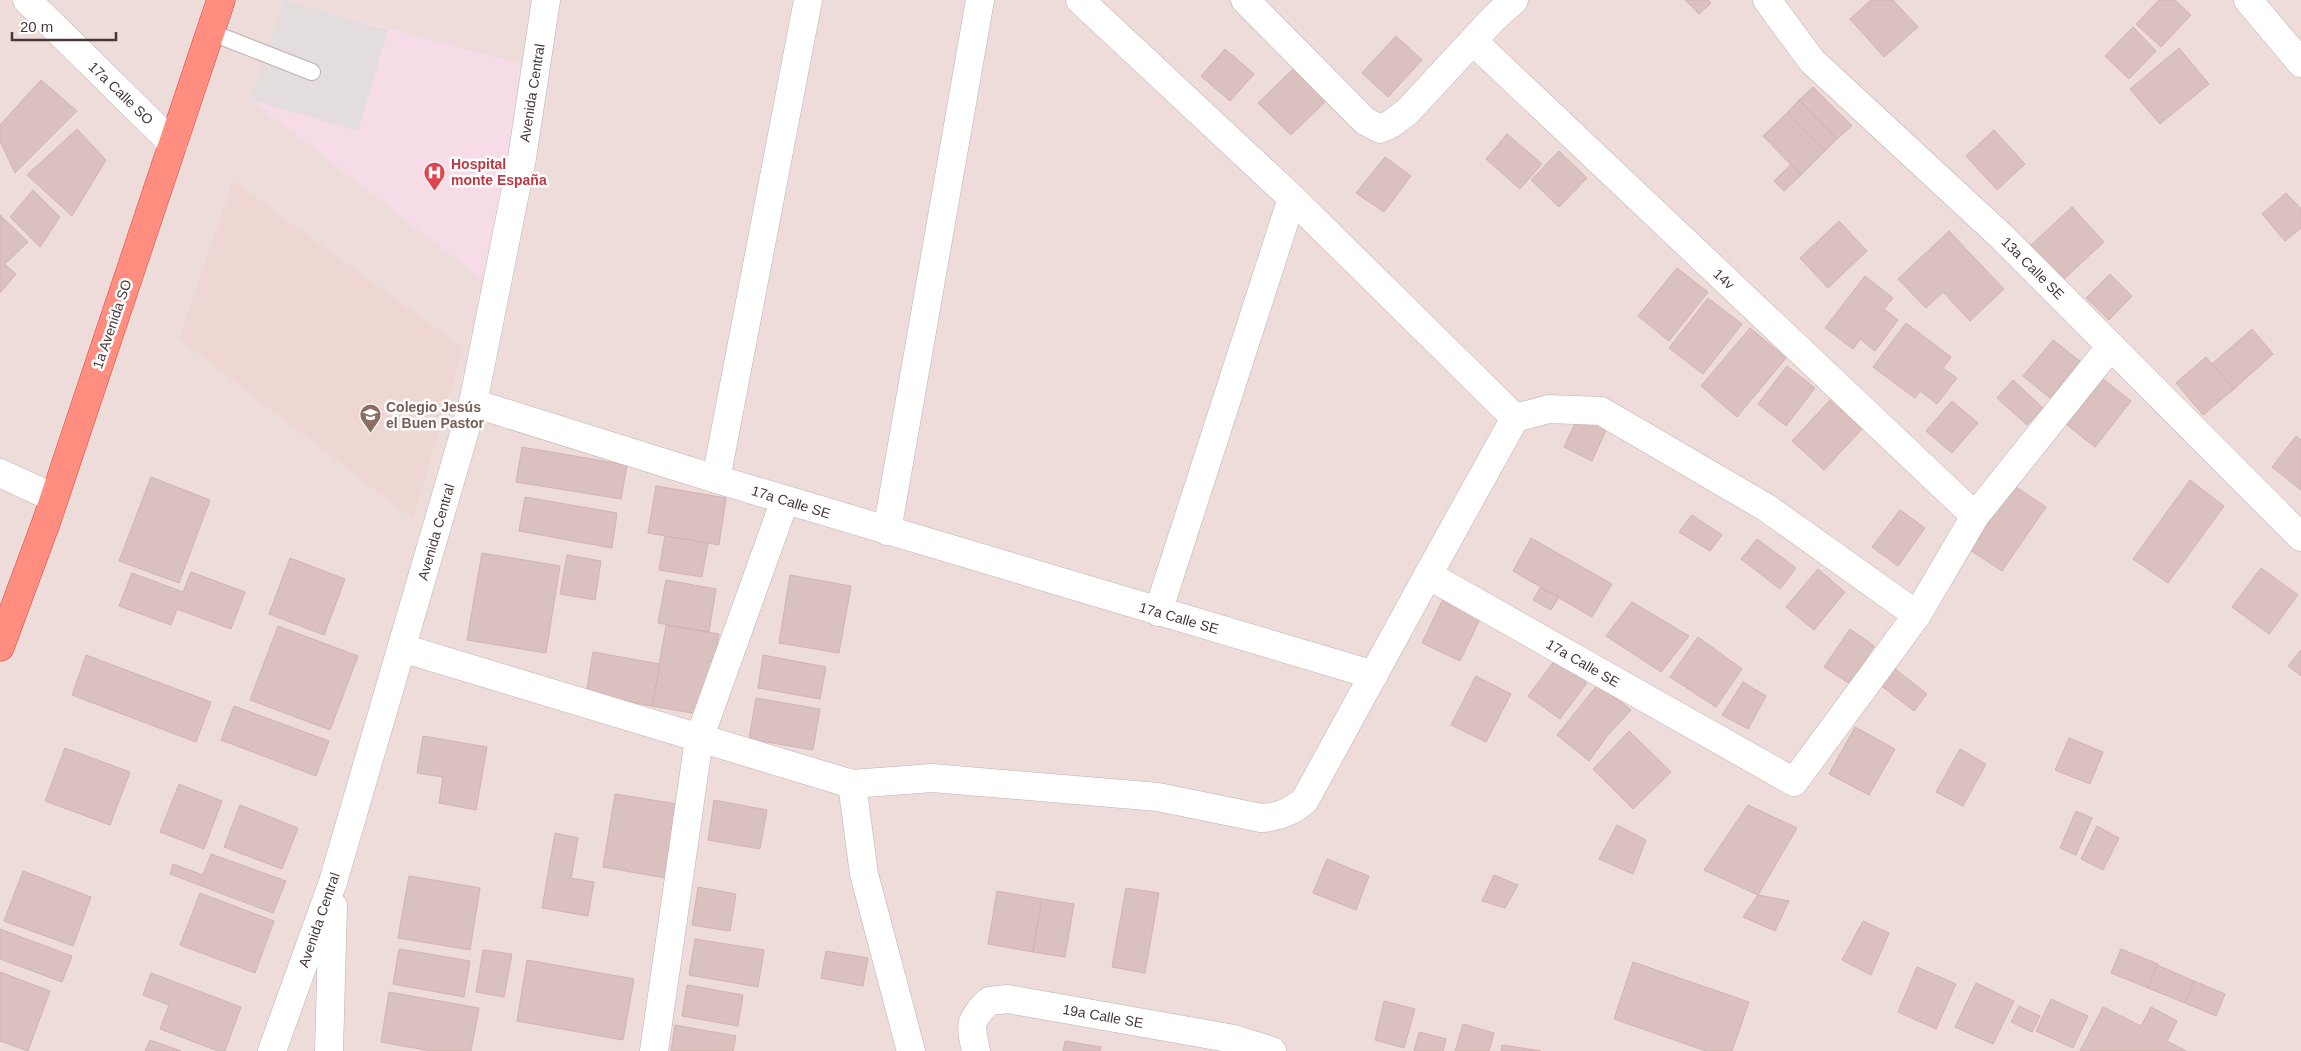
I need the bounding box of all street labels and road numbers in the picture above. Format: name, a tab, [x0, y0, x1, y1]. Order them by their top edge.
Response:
street label: Avenida Central	[516, 43, 548, 143]
street label: 17a Calle SO	[85, 58, 157, 128]
street label: 13a Calle SE	[1998, 233, 2068, 303]
street label: 14v	[1710, 265, 1738, 293]
street label: 1a Avenida SO	[89, 277, 135, 371]
street label: Avenida Central	[415, 482, 457, 582]
street label: 17a Calle SE	[750, 482, 832, 522]
street label: 17a Calle SE	[1138, 599, 1220, 637]
street label: 17a Calle SE	[1544, 636, 1622, 690]
street label: Avenida Central	[295, 870, 343, 970]
street label: 19a Calle SE	[1061, 1001, 1145, 1031]

